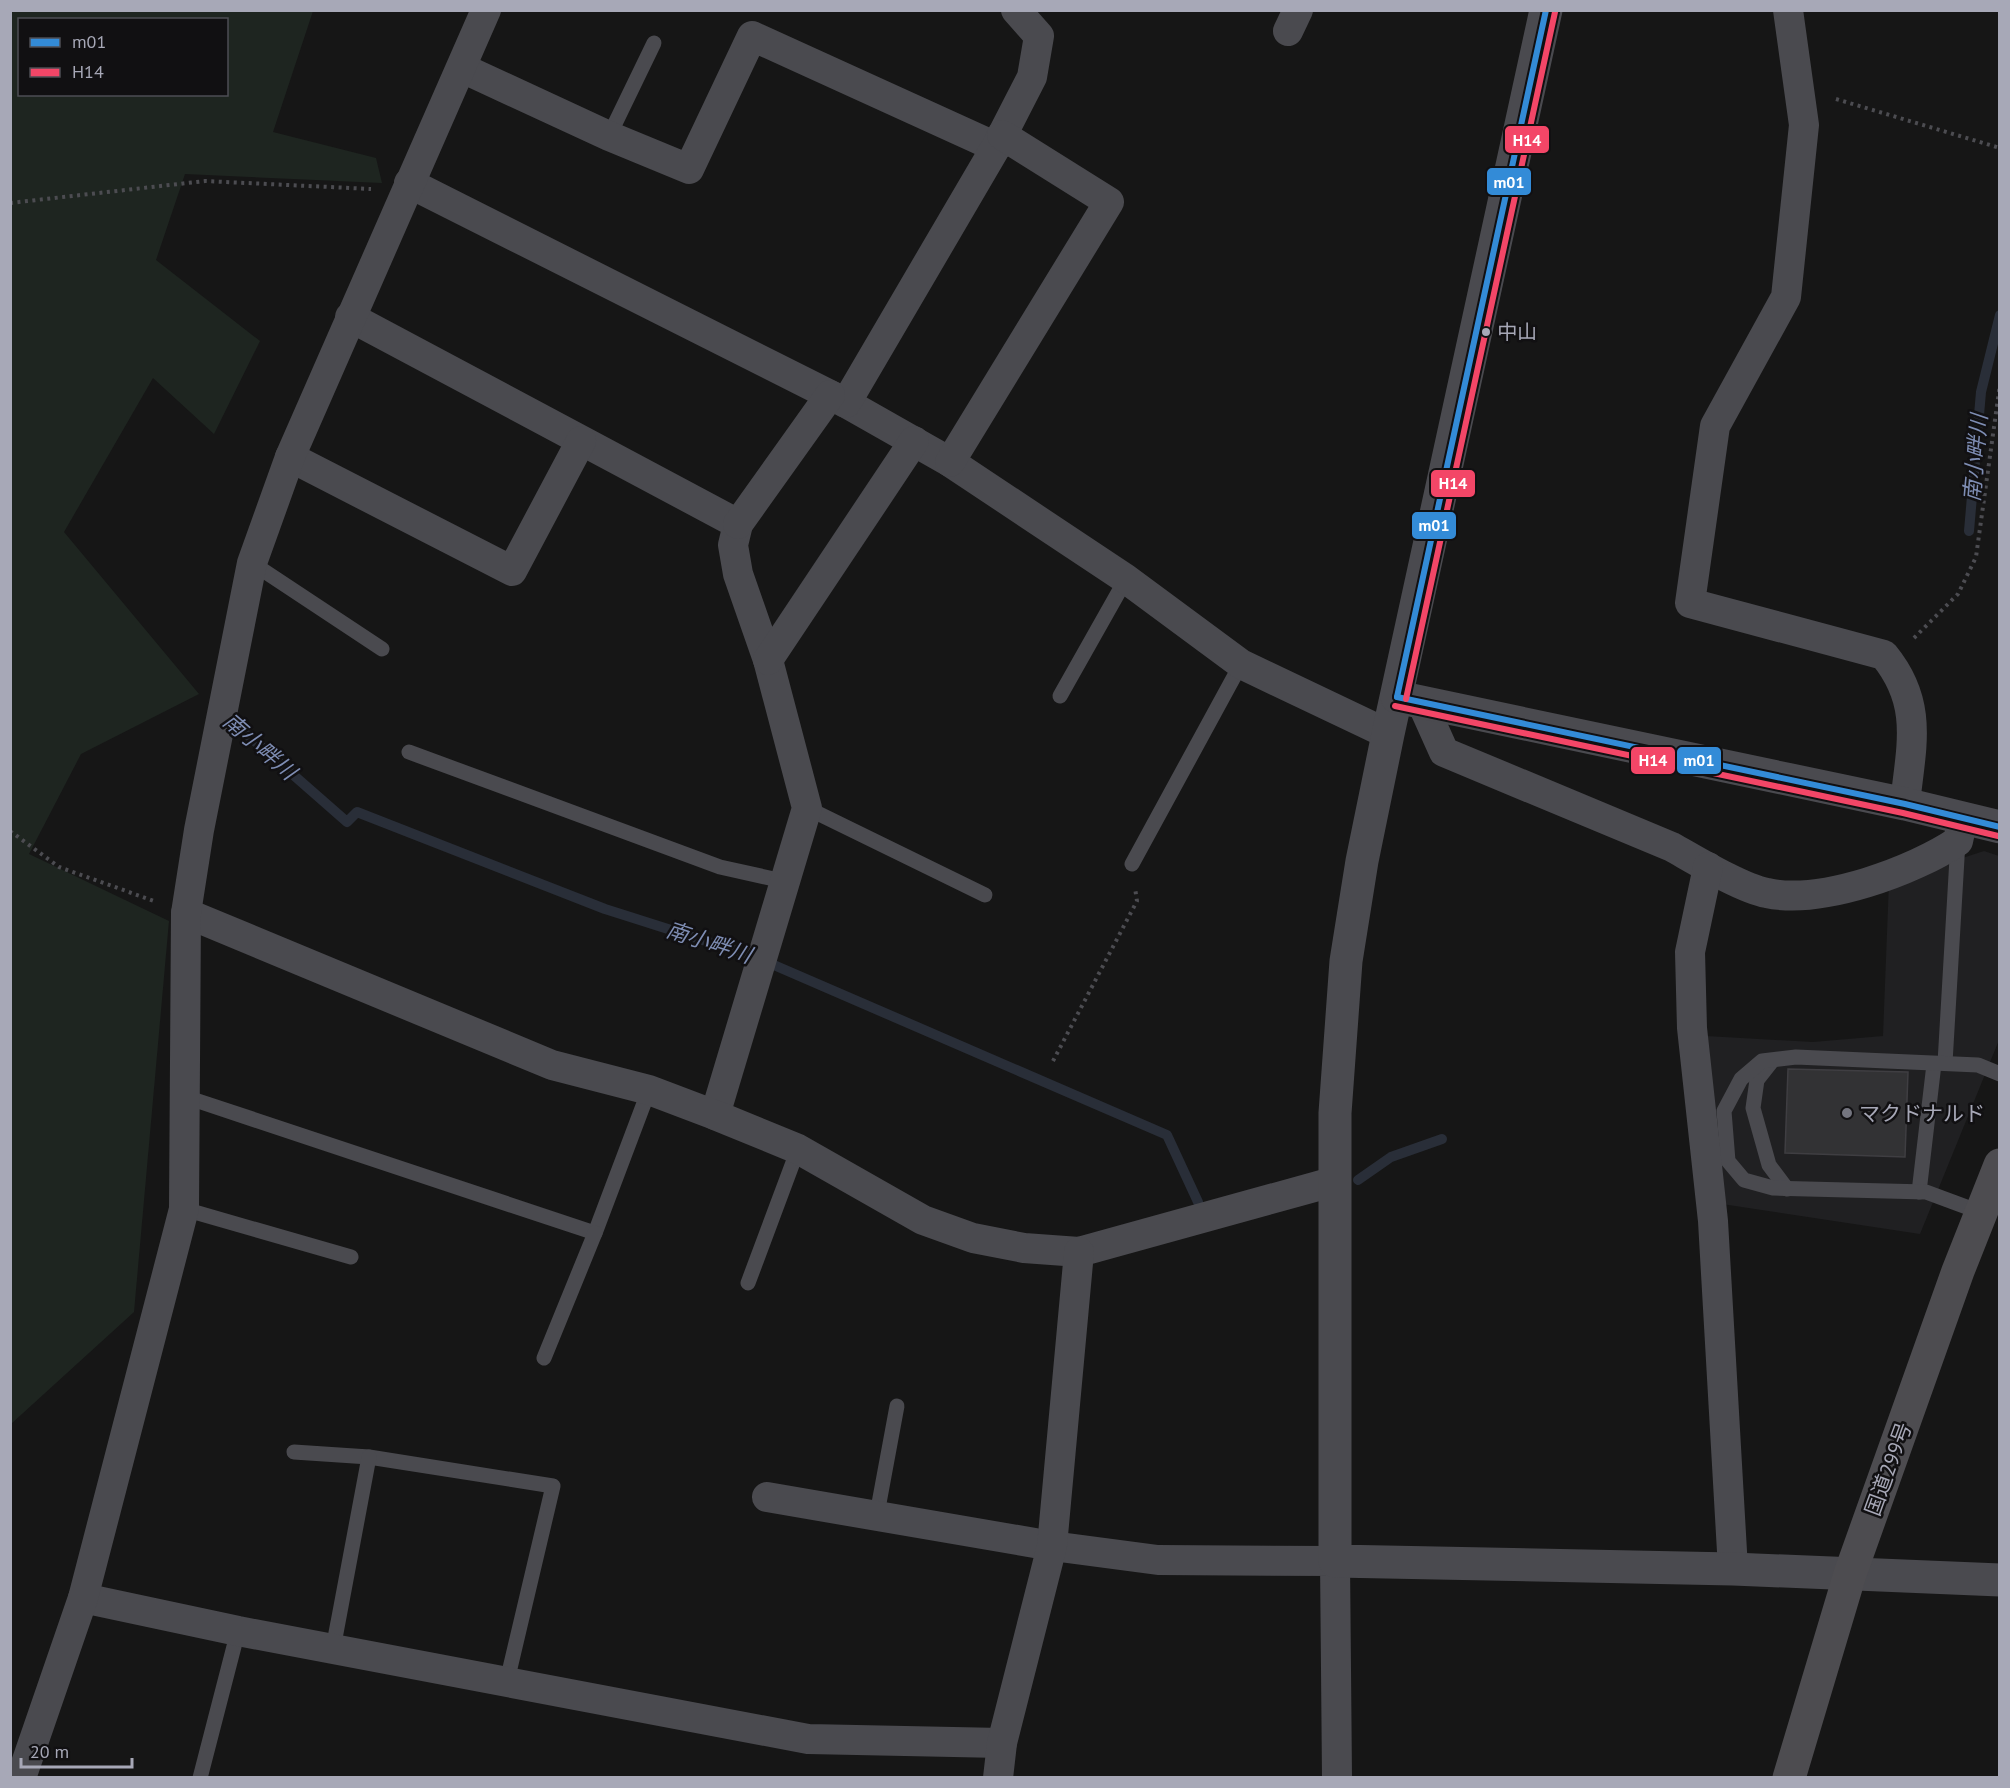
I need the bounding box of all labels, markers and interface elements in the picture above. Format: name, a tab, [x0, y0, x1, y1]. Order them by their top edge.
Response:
legend	[18, 18, 228, 96]
text: m01	[72, 30, 106, 53]
text: H14	[72, 60, 104, 83]
line badge: H14	[1504, 125, 1550, 154]
text: H14	[1513, 130, 1541, 150]
line badge: m01	[1486, 167, 1532, 196]
text: m01	[1493, 172, 1525, 192]
place label: 中山	[1497, 319, 1537, 345]
marker: 中山	[1480, 326, 1492, 338]
water label: 南小畔川	[1957, 411, 1993, 503]
line badge: H14	[1430, 469, 1476, 498]
text: H14	[1439, 473, 1467, 493]
line badge: m01	[1411, 511, 1457, 540]
text: m01	[1418, 515, 1450, 535]
water label: 南小畔川	[218, 707, 304, 787]
line badge: H14	[1630, 746, 1676, 775]
line badge: m01	[1676, 746, 1722, 775]
text: H14	[1639, 750, 1667, 770]
text: m01	[1683, 750, 1715, 770]
water label: 南小畔川	[663, 915, 757, 970]
place label: マクドナルド	[1859, 1100, 1985, 1127]
marker: マクドナルド	[1840, 1106, 1854, 1120]
street label: 国道299号	[1859, 1419, 1917, 1519]
scale bar	[21, 1731, 132, 1769]
text: 20 m	[30, 1740, 69, 1763]

